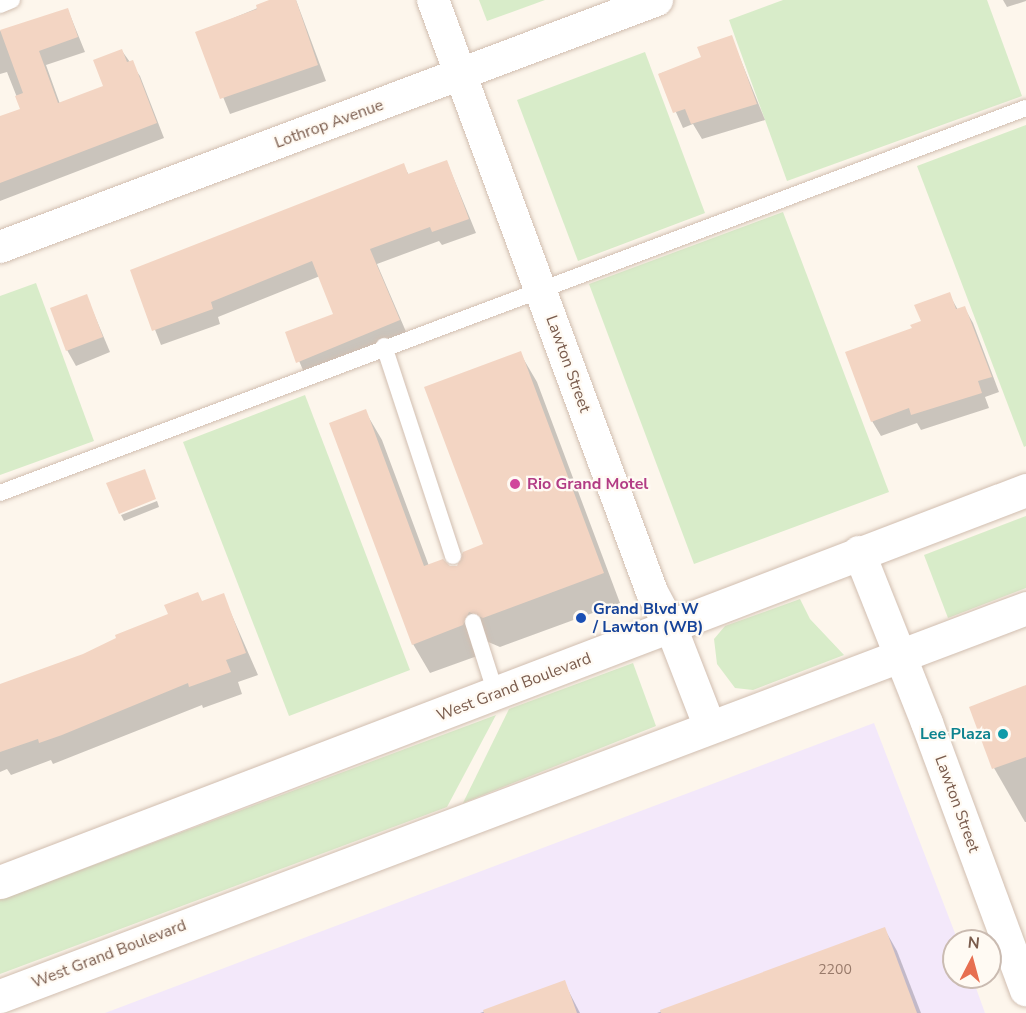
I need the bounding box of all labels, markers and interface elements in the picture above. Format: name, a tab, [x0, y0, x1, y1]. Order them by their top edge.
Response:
street label: Lothrop Avenue	[272, 95, 386, 153]
street label: Lawton Street	[542, 313, 594, 415]
place label: Rio Grand Motel	[527, 474, 648, 494]
marker: Rio Grand Motel	[508, 477, 522, 491]
place label: Grand Blvd W / Lawton (WB)	[593, 599, 704, 637]
marker: Grand Blvd W / Lawton (WB)	[574, 611, 588, 625]
street label: West Grand Boulevard	[434, 649, 594, 725]
place label: Lee Plaza	[920, 724, 991, 744]
marker: Lee Plaza	[996, 727, 1010, 741]
street label: Lawton Street	[931, 753, 983, 855]
street label: West Grand Boulevard	[29, 916, 189, 992]
north arrow	[942, 929, 1002, 989]
text: N	[967, 932, 981, 955]
house number: 2200	[818, 962, 852, 978]

